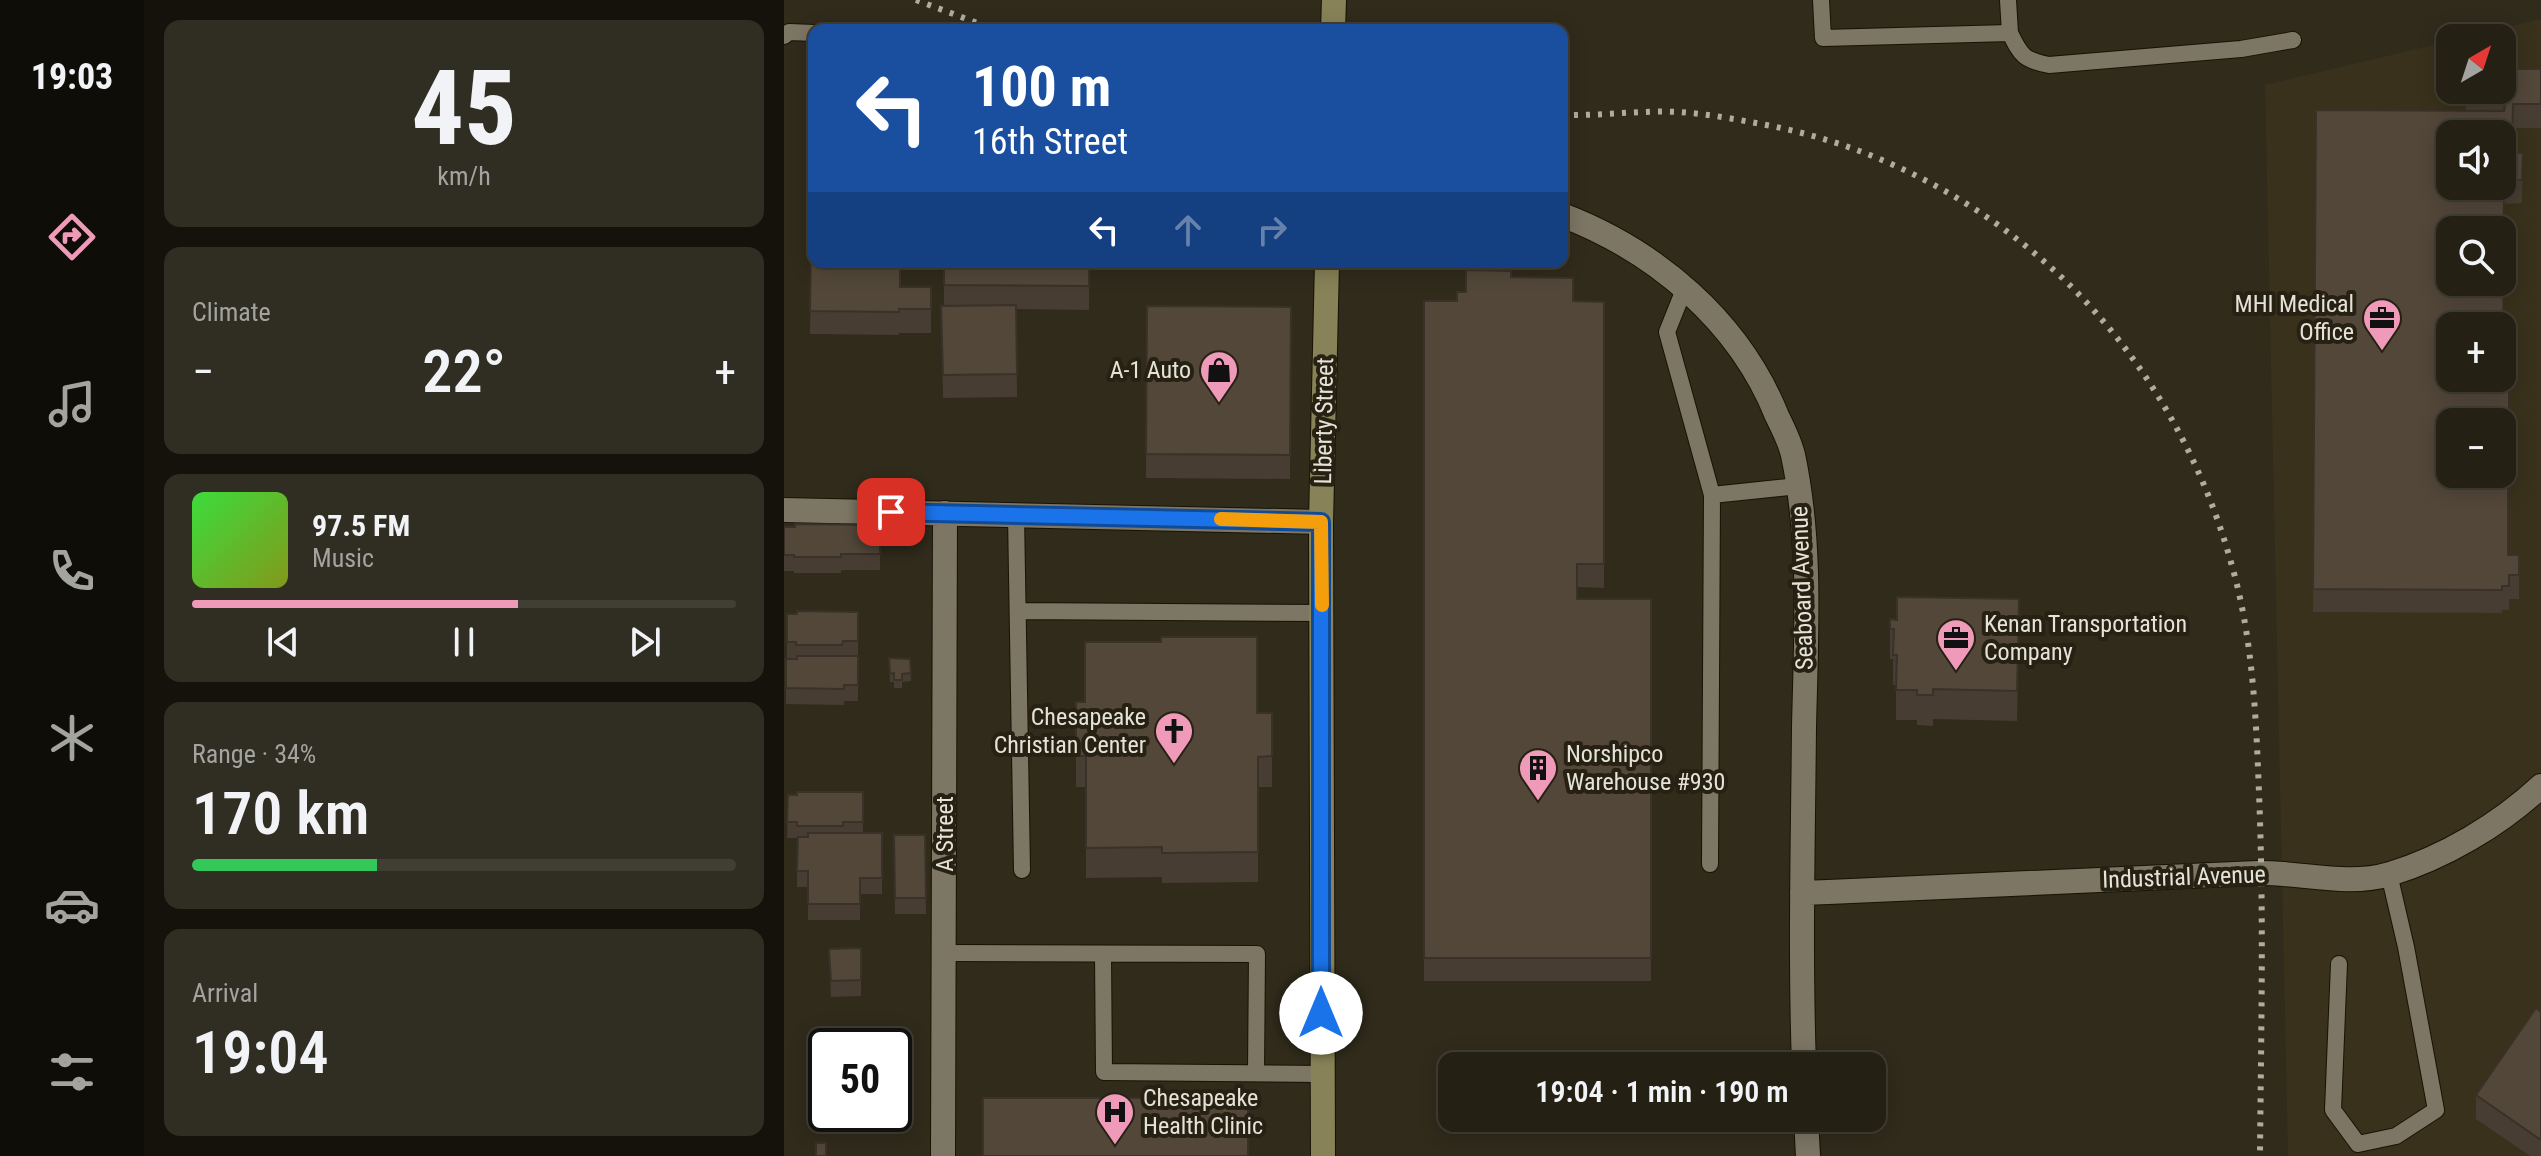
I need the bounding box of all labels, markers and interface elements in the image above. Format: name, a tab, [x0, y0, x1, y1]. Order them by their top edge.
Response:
north arrow	[2436, 24, 2516, 104]
map controls	[2436, 24, 2516, 488]
text: 45	[411, 48, 517, 169]
text: 100 m	[972, 54, 1111, 120]
text: 19:03	[31, 56, 113, 98]
icon: left	[840, 56, 944, 160]
button: sound	[2436, 120, 2516, 200]
text: 16th Street	[972, 121, 1128, 163]
text: km/h	[437, 161, 491, 191]
icon: left	[1082, 208, 1126, 252]
icon: ahead	[1166, 208, 1210, 252]
icon: right	[1250, 208, 1294, 252]
icon: directions	[44, 209, 100, 265]
button: search	[2436, 216, 2516, 296]
place label: MHI Medical Office	[2235, 290, 2354, 346]
text: Climate	[192, 297, 271, 327]
office icon: MHI Medical Office	[2361, 297, 2403, 352]
button: +	[2436, 312, 2516, 392]
text: 22°	[422, 336, 506, 407]
text: −	[192, 346, 214, 398]
text: +	[714, 346, 736, 398]
shop icon: A-1 Auto	[1198, 349, 1240, 404]
place label: A-1 Auto	[1110, 356, 1191, 384]
street label: Liberty Street	[1309, 357, 1339, 485]
icon: music	[44, 376, 100, 432]
button: −	[2436, 408, 2516, 488]
pin	[857, 478, 925, 546]
icon: arrive	[869, 490, 913, 534]
street label: Seaboard Avenue	[1785, 505, 1819, 671]
text: 97.5 FM	[312, 508, 410, 543]
icon: phone	[44, 543, 100, 599]
text: Music	[312, 543, 374, 573]
place label: Kenan Transportation Company	[1984, 610, 2187, 666]
office icon: Kenan Transportation Company	[1935, 617, 1977, 672]
icon: previous	[261, 620, 305, 664]
icon: pause	[442, 620, 486, 664]
icon: next	[623, 620, 667, 664]
place label: Chesapeake Christian Center	[994, 703, 1146, 759]
icon: climate	[44, 710, 100, 766]
church icon: Chesapeake Christian Center	[1153, 710, 1195, 765]
text: Range · 34%	[192, 739, 316, 769]
place label: Norshipco Warehouse #930	[1566, 740, 1725, 796]
building icon: Norshipco Warehouse #930	[1517, 747, 1559, 802]
text: 170 km	[192, 778, 369, 849]
street label: A Street	[931, 796, 959, 872]
street label: Industrial Avenue	[2102, 860, 2266, 894]
icon: car	[44, 877, 100, 933]
position arrow	[1279, 971, 1363, 1055]
text: Arrival	[192, 978, 258, 1008]
text: 19:04	[192, 1017, 329, 1088]
speed limit sign: 50	[808, 1028, 912, 1132]
icon: filters	[44, 1044, 100, 1100]
text: 19:04 · 1 min · 190 m	[1535, 1074, 1789, 1109]
place label: Chesapeake Health Clinic	[1143, 1084, 1263, 1140]
hospital icon: Chesapeake Health Clinic	[1094, 1091, 1136, 1146]

